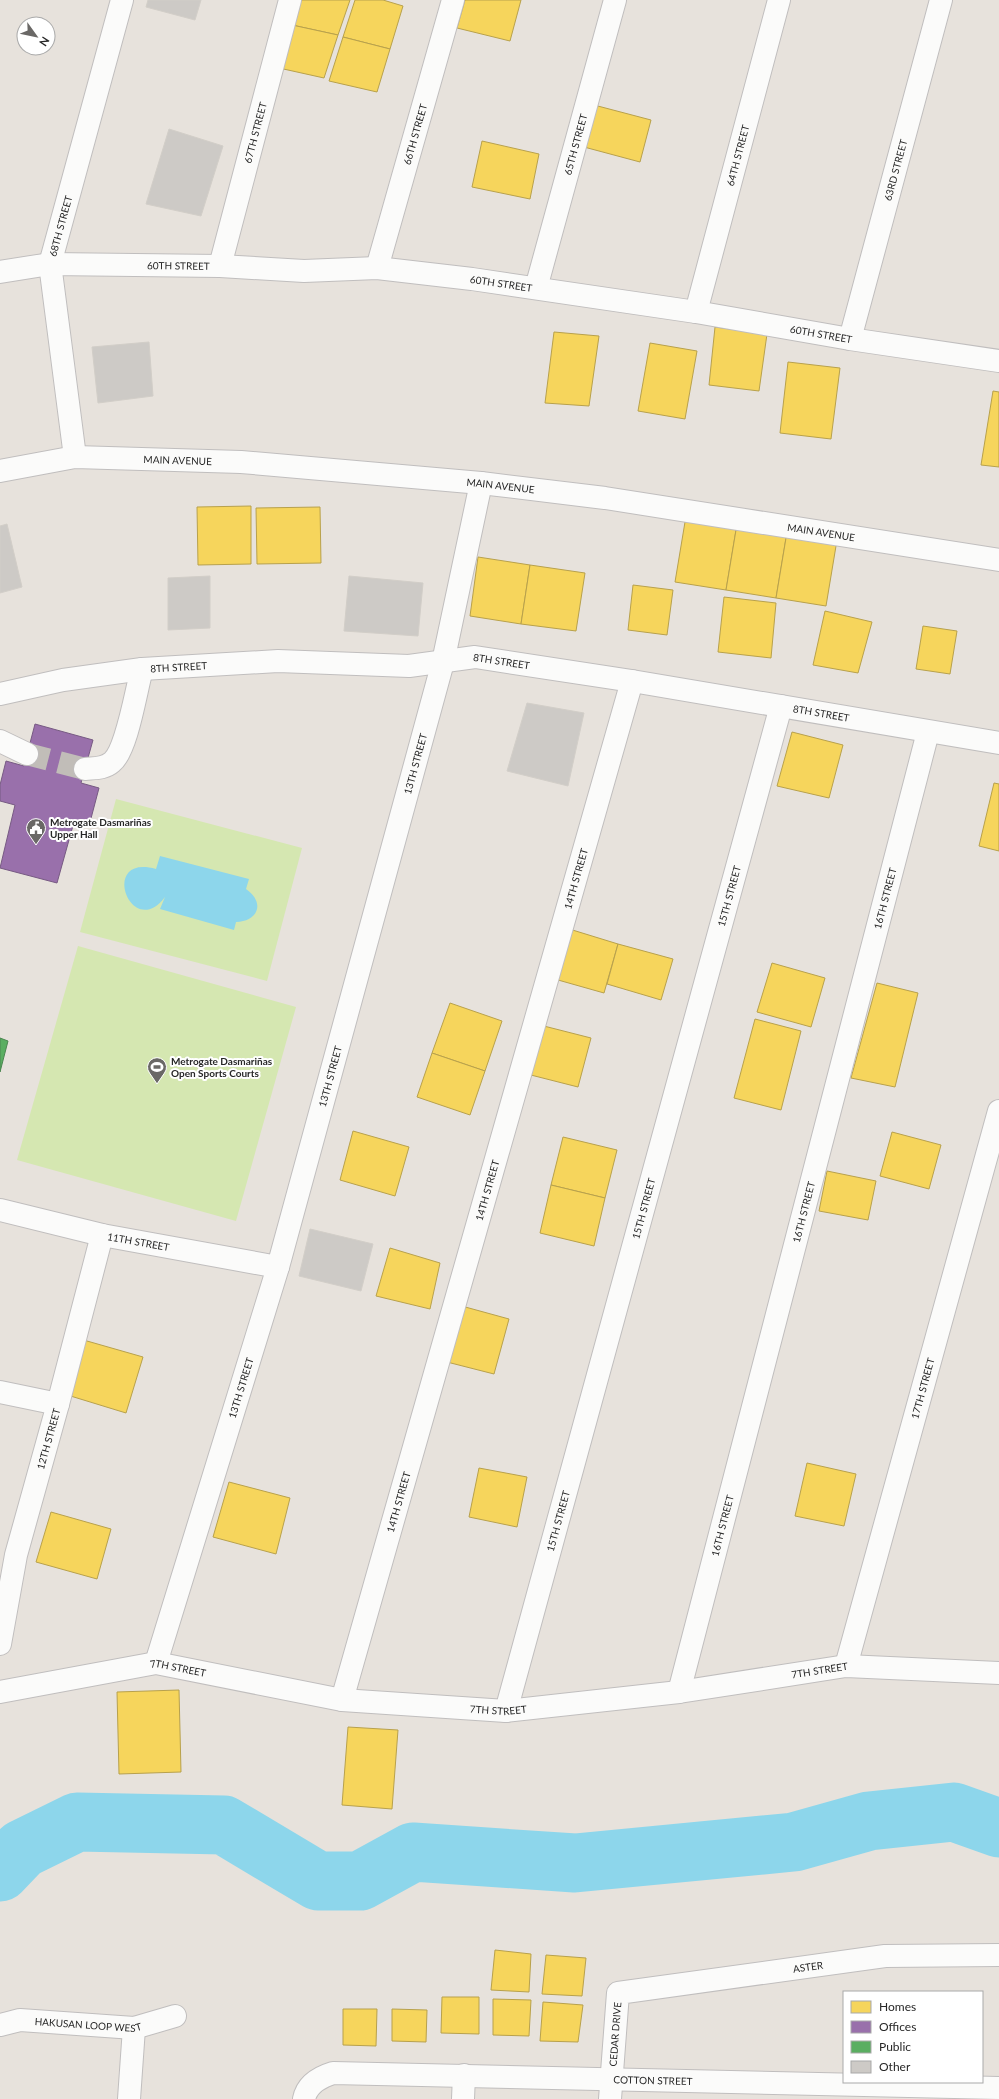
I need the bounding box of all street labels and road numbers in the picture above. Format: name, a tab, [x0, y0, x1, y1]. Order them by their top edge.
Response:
street label: 67TH STREET	[241, 101, 269, 164]
street label: 66TH STREET	[401, 102, 429, 166]
street label: 65TH STREET	[561, 112, 590, 176]
street label: 64TH STREET	[724, 123, 752, 187]
street label: 63RD STREET	[881, 138, 909, 202]
street label: 68TH STREET	[46, 194, 74, 258]
street label: 60TH STREET	[147, 259, 210, 272]
street label: 60TH STREET	[469, 273, 533, 294]
street label: 60TH STREET	[789, 323, 853, 345]
street label: MAIN AVENUE	[143, 453, 212, 467]
street label: MAIN AVENUE	[466, 476, 535, 495]
street label: MAIN AVENUE	[786, 521, 856, 543]
street label: 8TH STREET	[472, 651, 531, 671]
street label: 8TH STREET	[150, 659, 208, 675]
street label: 8TH STREET	[792, 702, 850, 724]
street label: 13TH STREET	[401, 732, 429, 796]
street label: 14TH STREET	[561, 847, 590, 910]
street label: 15TH STREET	[715, 864, 743, 928]
street label: 16TH STREET	[871, 866, 899, 930]
street label: 13TH STREET	[316, 1044, 344, 1108]
street label: 14TH STREET	[473, 1158, 501, 1222]
street label: 15TH STREET	[629, 1177, 658, 1240]
street label: 16TH STREET	[790, 1180, 817, 1244]
street label: 11TH STREET	[106, 1230, 170, 1253]
street label: 13TH STREET	[226, 1356, 256, 1420]
street label: 17TH STREET	[908, 1356, 937, 1420]
street label: 12TH STREET	[34, 1407, 63, 1471]
street label: 14TH STREET	[384, 1470, 413, 1534]
street label: 15TH STREET	[544, 1489, 572, 1553]
street label: 16TH STREET	[708, 1494, 736, 1557]
street label: 7TH STREET	[149, 1657, 207, 1679]
street label: 7TH STREET	[790, 1660, 849, 1680]
street label: 7TH STREET	[469, 1703, 527, 1717]
street label: ASTER	[792, 1959, 824, 1975]
street label: CEDAR DRIVE	[606, 2001, 623, 2067]
street label: HAKUSAN LOOP WEST	[34, 2015, 143, 2034]
street label: COTTON STREET	[613, 2073, 693, 2087]

